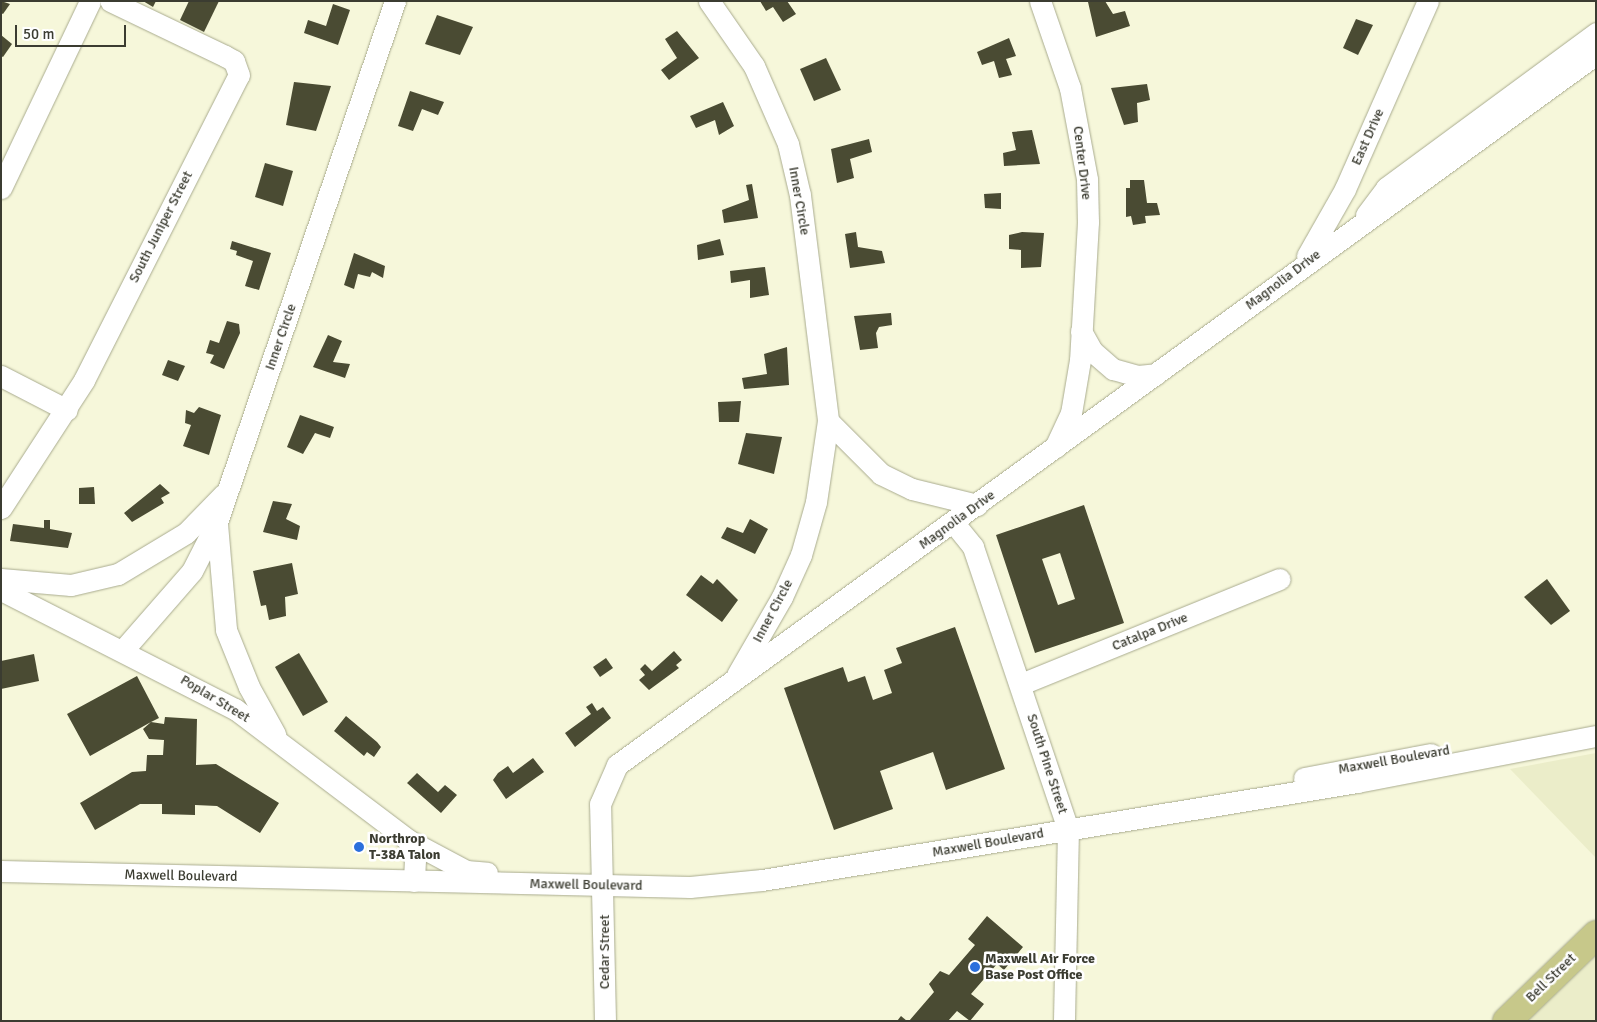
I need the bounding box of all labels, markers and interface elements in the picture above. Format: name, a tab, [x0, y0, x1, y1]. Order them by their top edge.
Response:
scale bar	[18, 15, 129, 47]
text: 50 m	[23, 25, 54, 43]
street label: East Drive	[1348, 106, 1388, 168]
street label: Center Drive	[1069, 125, 1095, 201]
street label: Inner Circle	[785, 165, 813, 237]
street label: South Juniper Street	[126, 168, 196, 286]
street label: Magnolia Drive	[1242, 246, 1324, 314]
street label: Inner Circle	[262, 301, 300, 373]
street label: Magnolia Drive	[916, 487, 998, 553]
street label: Inner Circle	[749, 576, 797, 646]
street label: Catalpa Drive	[1110, 609, 1190, 655]
street label: Poplar Street	[177, 672, 253, 726]
street label: South Pine Street	[1023, 712, 1071, 816]
street label: Maxwell Boulevard	[1337, 742, 1451, 778]
street label: Maxwell Boulevard	[931, 825, 1045, 861]
place label: Northrop T-38A Talon	[369, 831, 440, 864]
marker: Northrop T-38A Talon	[353, 841, 365, 853]
street label: Maxwell Boulevard	[124, 867, 238, 885]
street label: Maxwell Boulevard	[529, 876, 643, 894]
street label: Cedar Street	[597, 915, 613, 989]
street label: Bell Street	[1522, 950, 1580, 1006]
place label: Maxwell Air Force Base Post Office	[985, 951, 1095, 984]
marker: Maxwell Air Force Base Post Office	[969, 961, 981, 973]

